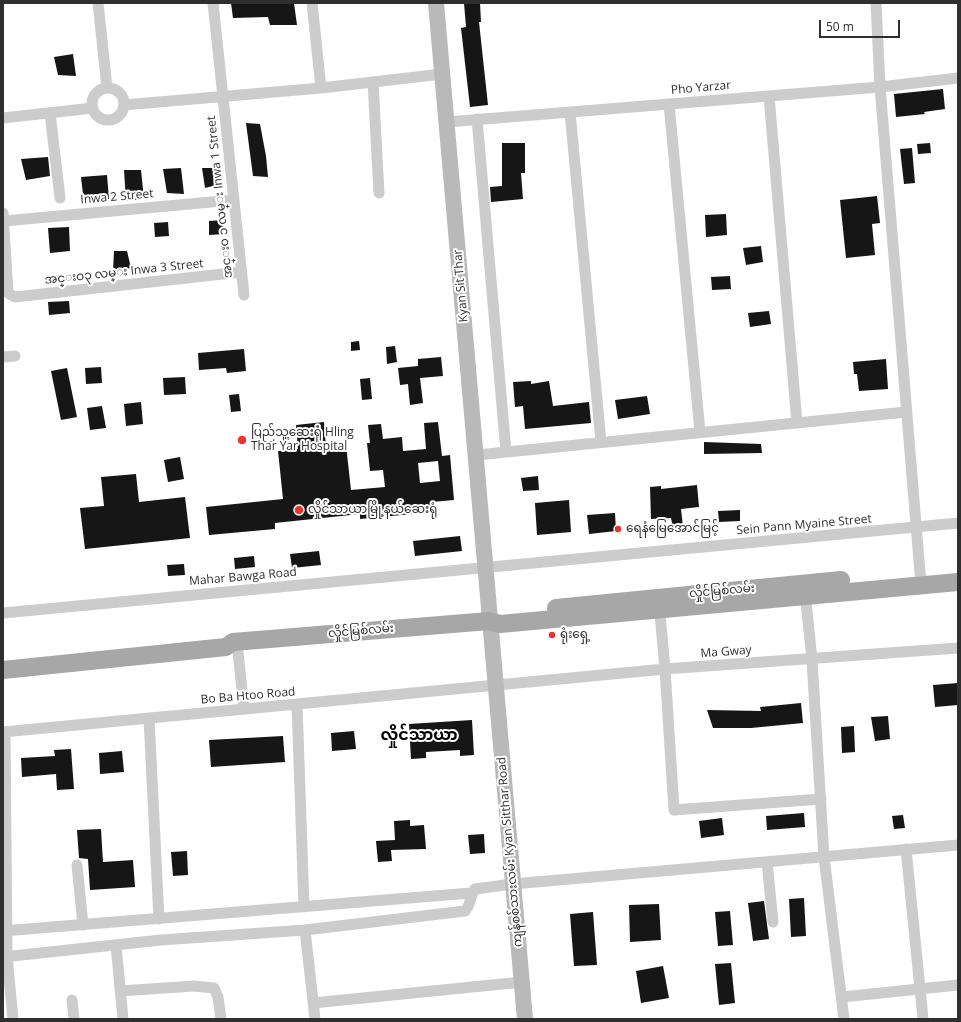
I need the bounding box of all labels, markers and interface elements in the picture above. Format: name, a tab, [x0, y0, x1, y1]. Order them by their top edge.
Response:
scale bar	[821, 12, 902, 38]
text: 50 m	[826, 18, 854, 35]
street label: Pho Yarzar	[670, 78, 732, 98]
street label: အင္းဝ ၁ လမ္း Inwa 1 Street	[204, 115, 236, 279]
street label: Inwa 2 Street	[80, 187, 154, 207]
street label: Kyan Sit Thar	[451, 249, 471, 323]
street label: အင္းဝ၃ လမ္း Inwa 3 Street	[44, 256, 204, 288]
place label: ပြည်သူ့ဆေးရုံ Hling Thar Yar Hospital	[251, 426, 354, 454]
marker: ပြည်သူ့ဆေးရုံ Hling Thar Yar Hospital	[236, 434, 248, 446]
place label: လှိုင်သာယာမြို့နယ်ဆေးရုံ	[308, 503, 437, 517]
marker: လှိုင်သာယာမြို့နယ်ဆေးရုံ	[293, 504, 305, 516]
street label: Sein Pann Myaine Street	[736, 512, 872, 538]
place label: ရေနံမြေအောင်မြင့်	[626, 522, 719, 536]
marker: ရေနံမြေအောင်မြင့်	[613, 524, 623, 534]
street label: Mahar Bawga Road	[188, 565, 298, 589]
street label: လှိုင်မြစ်လမ်း	[688, 581, 756, 601]
street label: လှိုင်မြစ်လမ်း	[327, 621, 395, 641]
place label: ရုံးရှေ့	[560, 628, 590, 642]
marker: ရုံးရှေ့	[547, 630, 557, 640]
street label: Ma Gway	[700, 643, 752, 661]
street label: Bo Ba Htoo Road	[200, 685, 296, 707]
district label: လှိုင်သာယာ	[381, 725, 457, 745]
street label: ကျန်စစ်သားလမ်း Kyan Sitthar Road	[495, 756, 525, 948]

